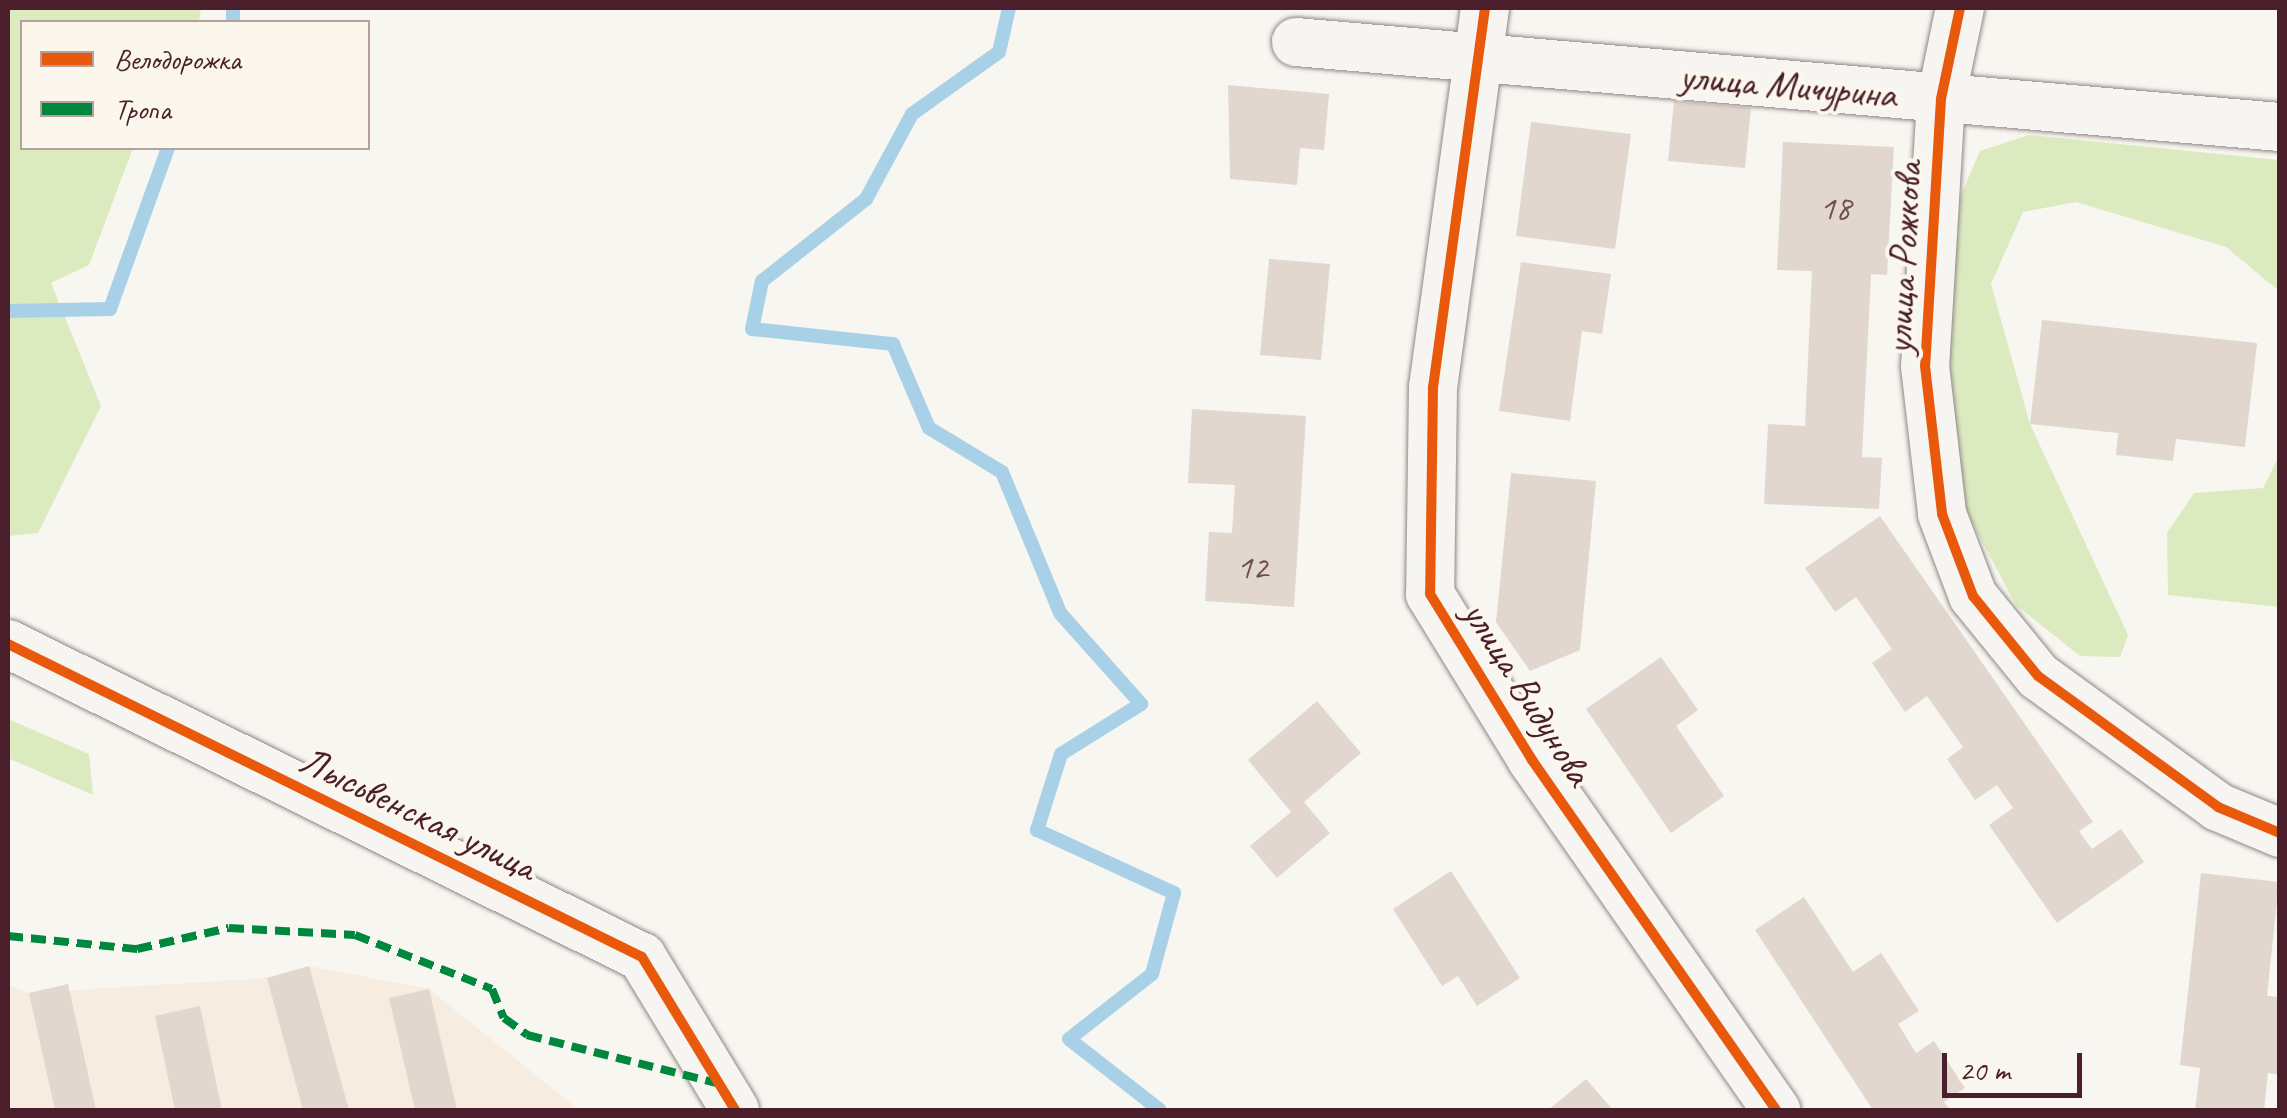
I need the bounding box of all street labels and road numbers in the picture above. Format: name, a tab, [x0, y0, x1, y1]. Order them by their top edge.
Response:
street label: улица Мичурина	[1677, 52, 1899, 118]
street label: улица Рожкова	[1874, 158, 1932, 358]
street label: улица Видунова	[1452, 592, 1604, 794]
street label: Лысьвенская улица	[292, 735, 544, 891]

